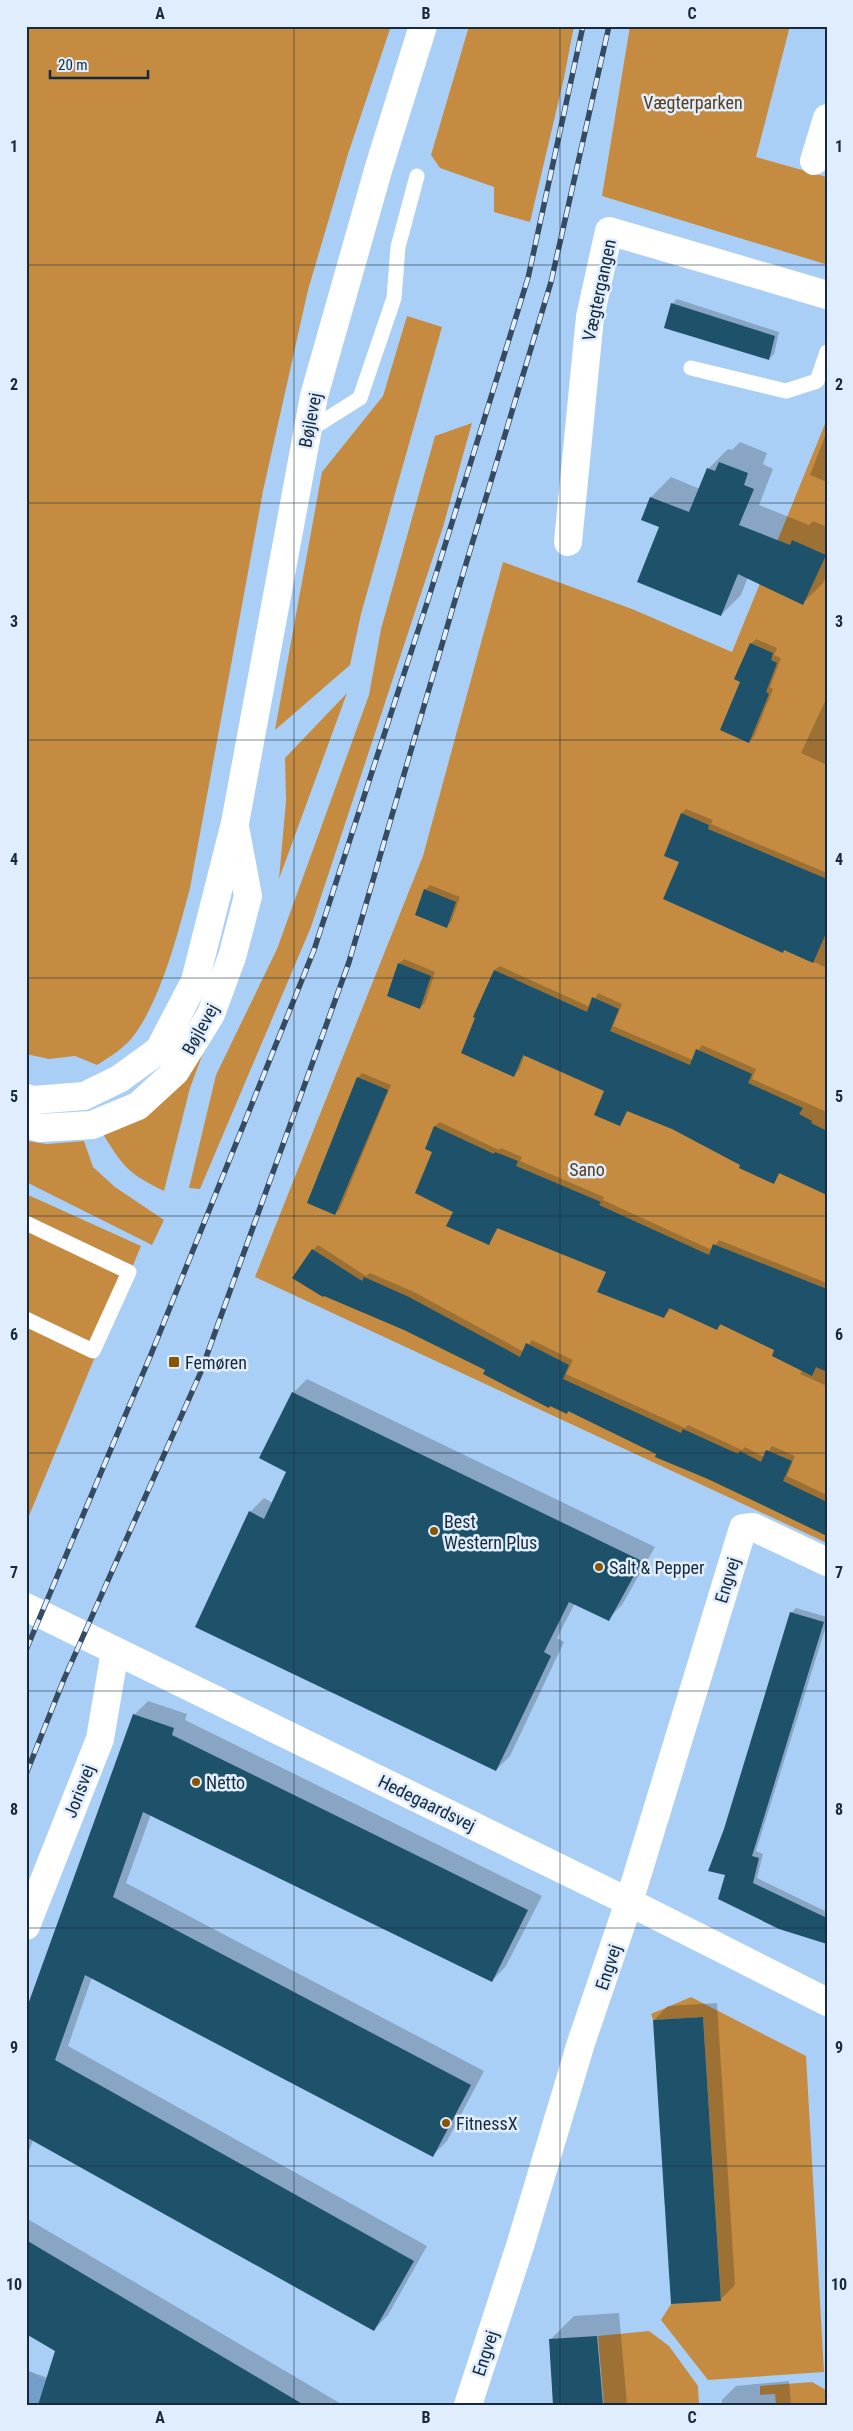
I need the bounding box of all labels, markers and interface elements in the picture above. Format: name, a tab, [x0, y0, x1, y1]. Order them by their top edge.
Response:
text: A	[155, 4, 165, 23]
text: B	[422, 4, 431, 23]
text: C	[687, 4, 697, 23]
scale bar	[50, 48, 148, 80]
text: 20 m	[58, 56, 88, 74]
park label: Vægterparken	[643, 92, 743, 113]
text: 1	[10, 137, 18, 156]
text: 1	[835, 137, 843, 156]
street label: Vægtergangen	[578, 237, 620, 343]
text: 2	[10, 375, 18, 394]
text: 2	[835, 375, 843, 394]
street label: Bøjlevej	[294, 391, 326, 449]
text: 3	[10, 612, 18, 631]
text: 3	[835, 612, 843, 631]
text: 4	[10, 850, 18, 869]
text: 4	[835, 850, 843, 869]
street label: Bøjlevej	[177, 1000, 223, 1058]
text: 5	[10, 1087, 18, 1106]
text: 5	[835, 1087, 843, 1106]
park label: Sano	[569, 1159, 605, 1180]
text: 6	[10, 1325, 18, 1344]
text: 6	[835, 1325, 843, 1344]
place label: Femøren	[185, 1352, 247, 1373]
marker: Femøren	[167, 1355, 181, 1369]
place label: Best Western Plus	[444, 1511, 537, 1553]
marker: Best Western Plus	[428, 1525, 440, 1537]
street label: Engvej	[710, 1555, 744, 1605]
place label: Salt & Pepper	[609, 1557, 705, 1578]
marker: Salt & Pepper	[593, 1561, 605, 1573]
text: 7	[10, 1563, 18, 1582]
text: 7	[835, 1563, 843, 1582]
street label: Jorisvej	[59, 1761, 99, 1821]
street label: Hedegaardsvej	[375, 1770, 479, 1836]
place label: Netto	[206, 1772, 245, 1793]
marker: Netto	[190, 1776, 202, 1788]
text: 8	[10, 1800, 18, 1819]
text: 8	[835, 1800, 843, 1819]
street label: Engvej	[591, 1942, 625, 1992]
text: 9	[10, 2038, 18, 2057]
text: 9	[835, 2038, 843, 2057]
place label: FitnessX	[456, 2113, 518, 2134]
marker: FitnessX	[440, 2117, 452, 2129]
text: 10	[6, 2275, 22, 2294]
text: 10	[831, 2275, 847, 2294]
street label: Engvej	[468, 2328, 502, 2378]
text: A	[155, 2408, 165, 2427]
text: B	[422, 2408, 431, 2427]
text: C	[687, 2408, 697, 2427]

